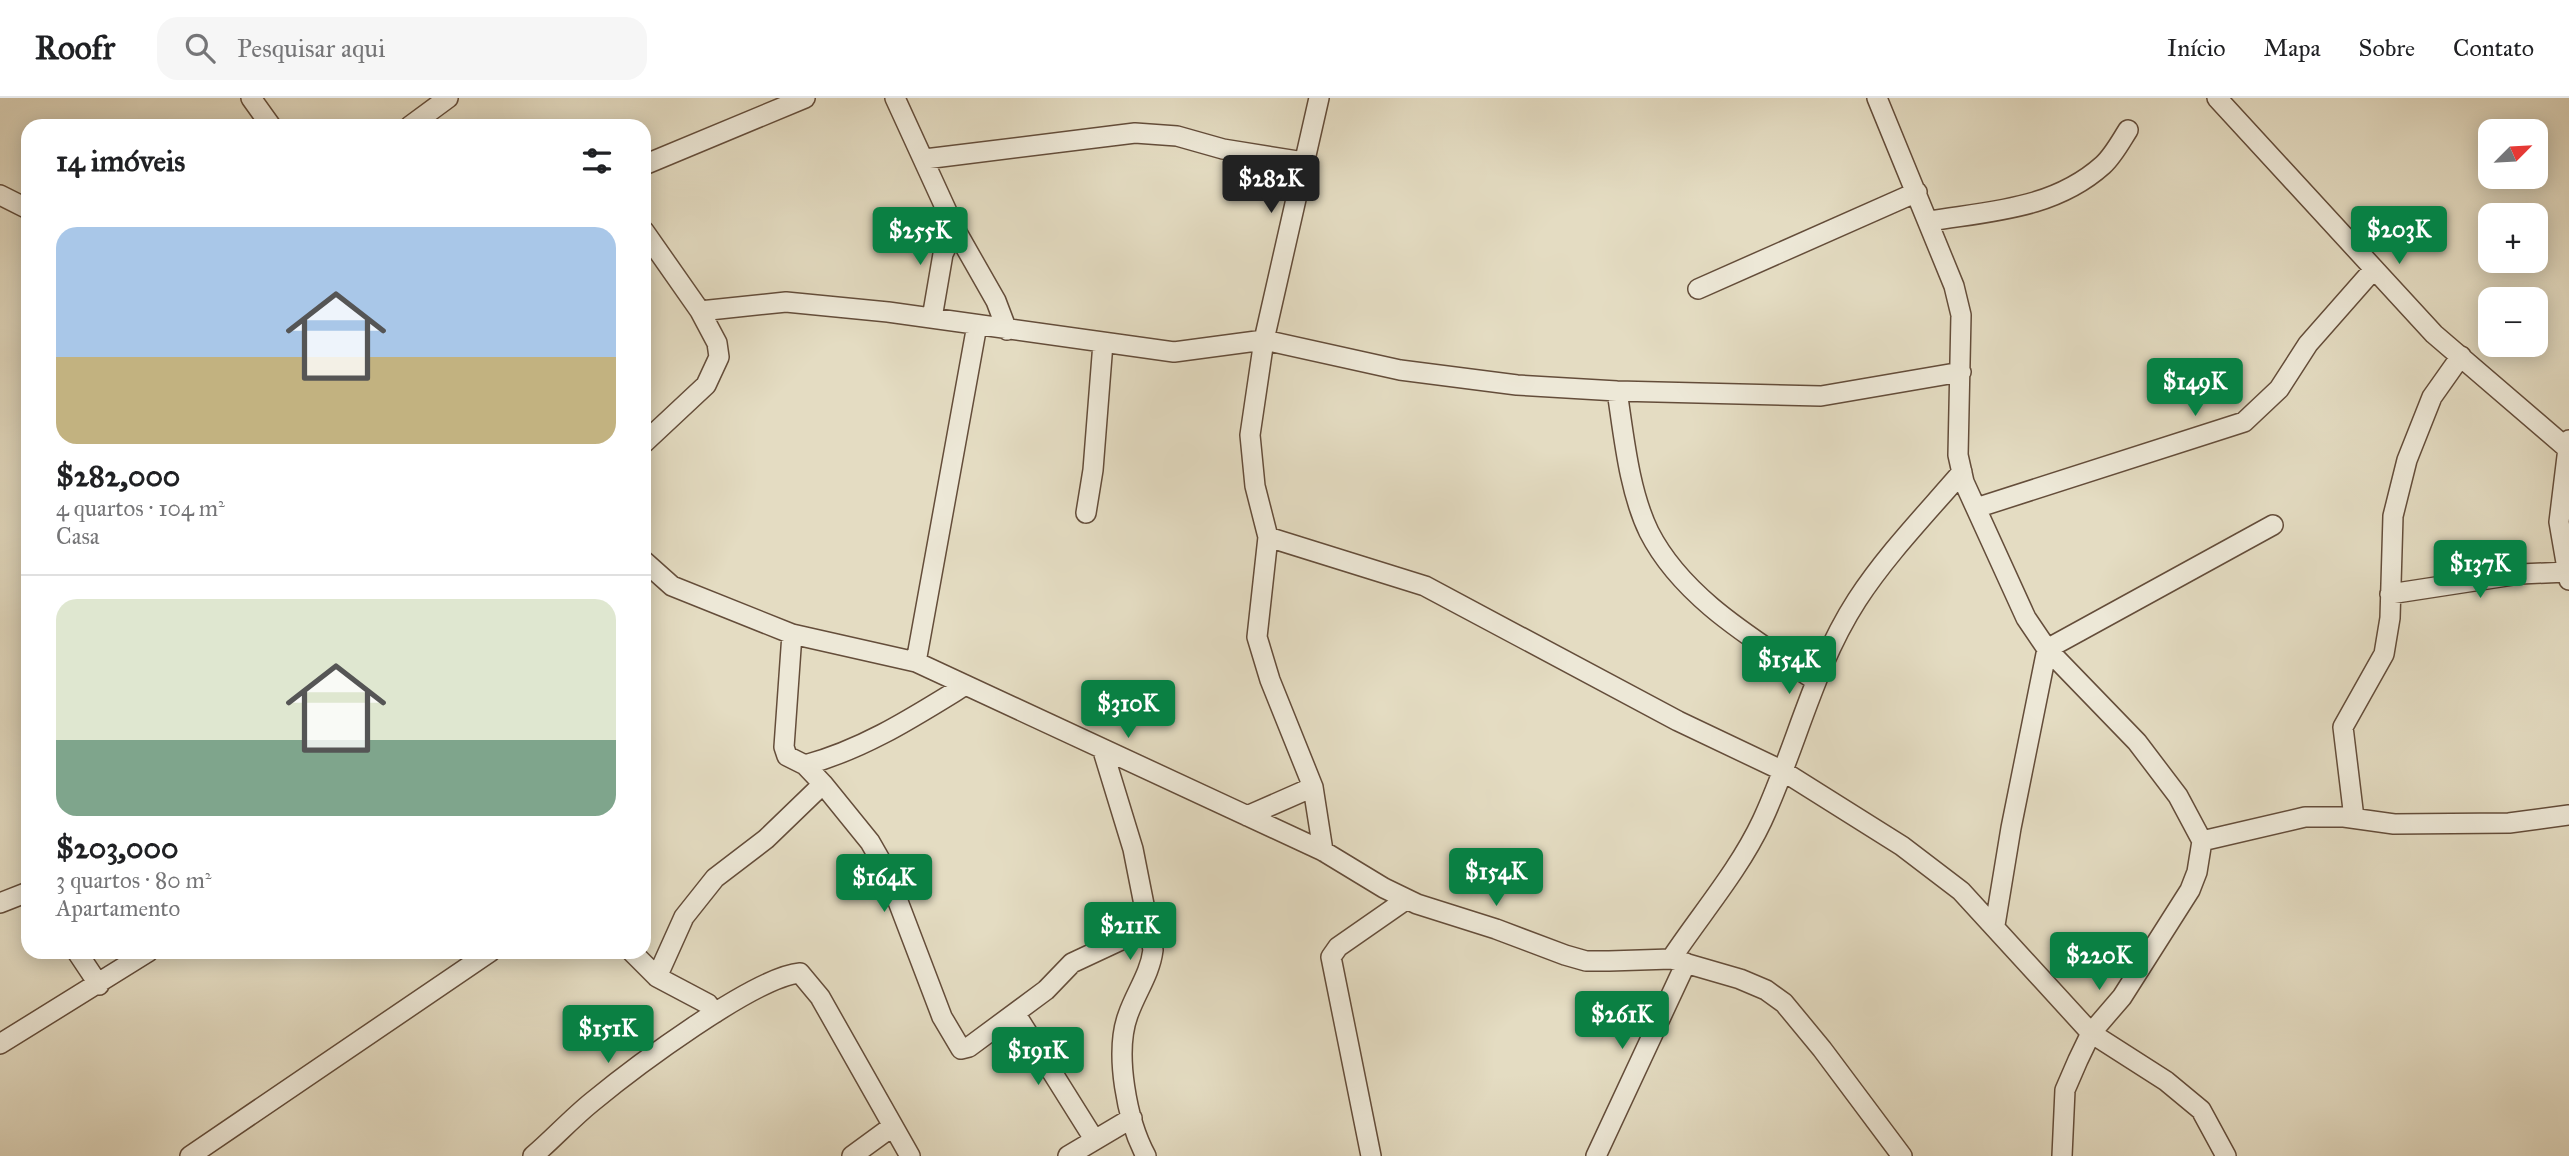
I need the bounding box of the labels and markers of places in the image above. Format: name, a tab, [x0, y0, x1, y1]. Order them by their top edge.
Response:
pin: $282K	[1222, 156, 1320, 215]
pin: $203K	[2350, 206, 2448, 266]
pin: $255K	[871, 208, 969, 267]
pin: $149K	[2146, 358, 2244, 418]
pin: $137K	[2431, 540, 2529, 600]
pin: $154K	[1740, 636, 1838, 696]
pin: $310K	[1079, 680, 1177, 740]
pin: $154K	[1447, 848, 1545, 908]
pin: $164K	[835, 854, 933, 914]
pin: $211K	[1081, 902, 1179, 962]
pin: $220K	[2050, 932, 2148, 992]
pin: $261K	[1573, 992, 1671, 1051]
pin: $151K	[559, 1006, 657, 1065]
pin: $191K	[989, 1028, 1087, 1087]

